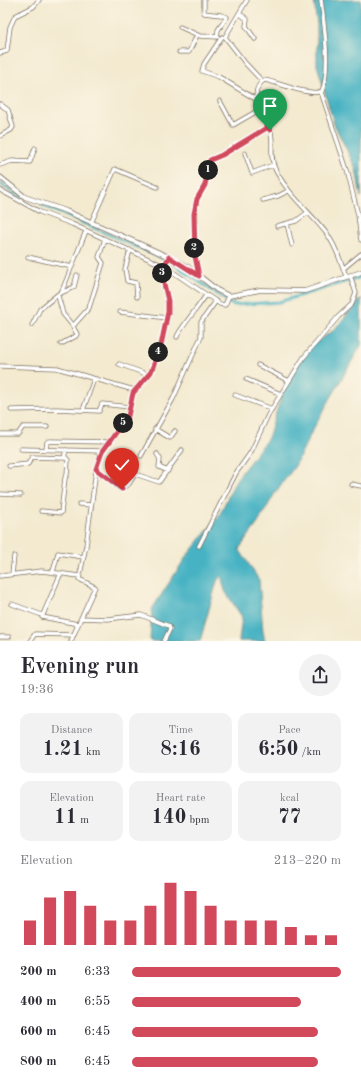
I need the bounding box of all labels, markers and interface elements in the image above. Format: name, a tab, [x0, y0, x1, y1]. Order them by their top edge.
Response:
pin	[253, 89, 287, 130]
icon: arrive	[259, 95, 281, 117]
pin: 1	[198, 160, 218, 180]
text: 1	[205, 164, 211, 175]
pin: 2	[184, 238, 204, 258]
text: 2	[191, 242, 197, 253]
pin: 3	[152, 263, 172, 283]
text: 3	[159, 267, 165, 278]
pin: 4	[148, 342, 168, 362]
text: 4	[155, 346, 161, 357]
pin: 5	[113, 413, 133, 433]
text: 5	[120, 417, 126, 428]
pin	[105, 448, 139, 489]
icon: check	[111, 454, 133, 476]
button: share	[299, 654, 341, 696]
text: Evening run	[20, 656, 139, 678]
text: 19:36	[20, 683, 54, 696]
text: Distance	[51, 725, 92, 736]
text: Time	[168, 725, 193, 736]
text: Pace	[278, 725, 301, 736]
text: 1.21	[43, 740, 83, 760]
text: 8:16	[160, 740, 201, 760]
text: 6:50	[258, 740, 298, 760]
text: km	[83, 747, 100, 758]
text: /km	[298, 747, 321, 758]
text: Elevation	[49, 793, 94, 804]
text: Heart rate	[156, 793, 205, 804]
text: kcal	[280, 793, 299, 804]
text: 11	[54, 808, 77, 828]
text: 140	[152, 808, 186, 828]
text: 77	[278, 808, 301, 828]
text: m	[77, 815, 89, 826]
text: bpm	[186, 815, 209, 826]
text: Elevation	[20, 854, 73, 867]
text: 213–220 m	[274, 854, 341, 867]
text: 200 m	[20, 965, 57, 978]
text: 6:33	[84, 965, 110, 978]
text: 400 m	[20, 995, 57, 1008]
text: 6:55	[84, 995, 110, 1008]
text: 600 m	[20, 1025, 57, 1038]
text: 6:45	[84, 1025, 110, 1038]
text: 800 m	[20, 1055, 57, 1068]
text: 6:45	[84, 1055, 110, 1068]

